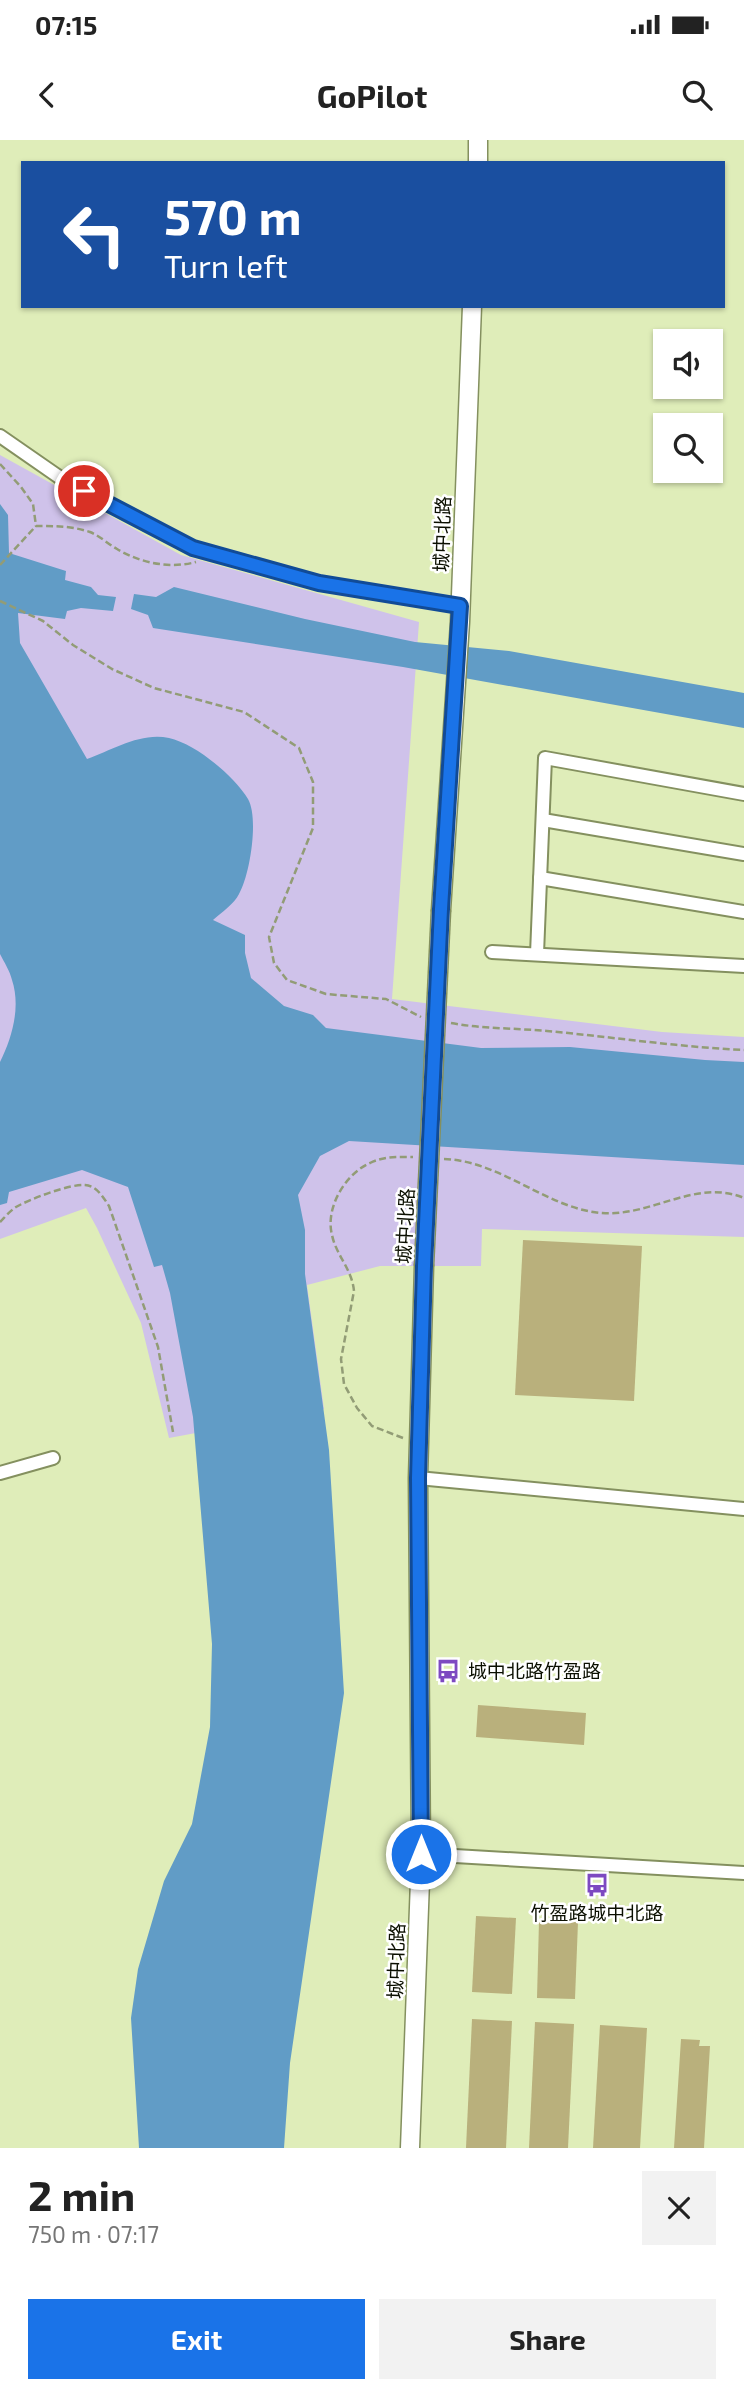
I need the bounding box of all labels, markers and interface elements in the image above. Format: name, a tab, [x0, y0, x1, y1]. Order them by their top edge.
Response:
text: 07:15	[35, 9, 97, 40]
icon: back	[28, 76, 66, 114]
text: GoPilot	[317, 76, 427, 114]
icon: search	[678, 76, 716, 114]
text: 570 m	[164, 186, 302, 245]
icon: left	[49, 189, 140, 280]
text: Turn left	[164, 246, 288, 284]
map controls	[653, 329, 723, 483]
button: sound	[653, 329, 723, 399]
button: search	[653, 413, 723, 483]
pin	[54, 461, 114, 521]
icon: arrive	[65, 472, 103, 510]
street label: 城中北路	[429, 496, 454, 572]
street label: 城中北路	[391, 1187, 418, 1265]
bus stop icon: 城中北路竹盈路	[434, 1657, 462, 1685]
place label: 城中北路竹盈路	[468, 1659, 601, 1682]
position arrow	[384, 1817, 458, 1891]
bus stop icon: 竹盈路城中北路	[583, 1871, 611, 1899]
place label: 竹盈路城中北路	[530, 1901, 664, 1924]
street label: 城中北路	[383, 1923, 408, 1999]
text: 2 min	[28, 2169, 135, 2219]
button: close	[642, 2171, 716, 2245]
text: 750 m · 07:17	[28, 2220, 159, 2248]
button: Exit	[28, 2299, 365, 2379]
button: Share	[379, 2299, 716, 2379]

